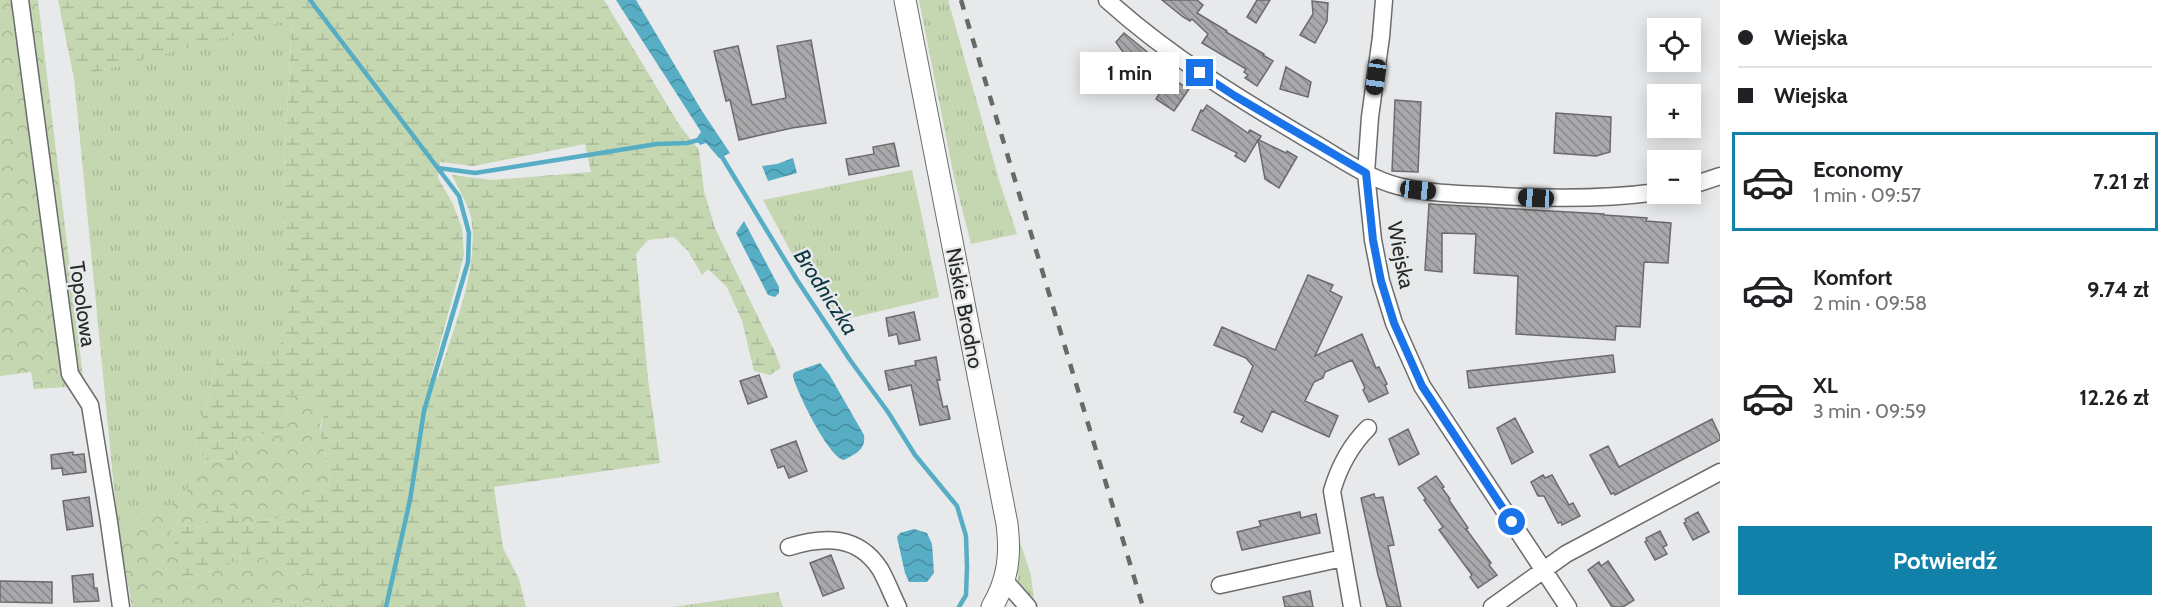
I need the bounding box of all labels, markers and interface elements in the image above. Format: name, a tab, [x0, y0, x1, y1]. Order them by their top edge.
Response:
map controls	[1647, 18, 1701, 204]
button: locate	[1647, 18, 1701, 72]
text: Wiejska	[1774, 24, 1848, 51]
callout: 1 min	[1080, 52, 1179, 94]
car	[1365, 58, 1387, 96]
route end	[1186, 59, 1213, 86]
text: 1 min	[1107, 61, 1152, 85]
text: Wiejska	[1774, 82, 1848, 109]
button: +	[1647, 84, 1701, 138]
button: −	[1647, 150, 1701, 204]
icon: car	[1741, 155, 1795, 209]
text: Economy	[1813, 156, 1903, 183]
text: 7.21 zł	[2093, 168, 2149, 195]
car	[1399, 179, 1437, 201]
text: 1 min · 09:57	[1813, 183, 1921, 207]
car	[1518, 188, 1554, 208]
street label: Wiejska	[1381, 219, 1420, 291]
water label: Brodniczka	[788, 244, 864, 340]
street label: Niskie Brodno	[941, 246, 989, 370]
street label: Topolowa	[65, 260, 101, 348]
icon: car	[1741, 263, 1795, 317]
text: Komfort	[1813, 264, 1892, 291]
text: 9.74 zł	[2087, 276, 2149, 303]
text: 2 min · 09:58	[1813, 291, 1927, 315]
icon: car	[1741, 371, 1795, 425]
text: XL	[1813, 372, 1838, 399]
text: 12.26 zł	[2079, 384, 2149, 411]
text: 3 min · 09:59	[1813, 399, 1927, 423]
route start	[1498, 508, 1525, 535]
button: Potwierdź	[1738, 526, 2152, 595]

